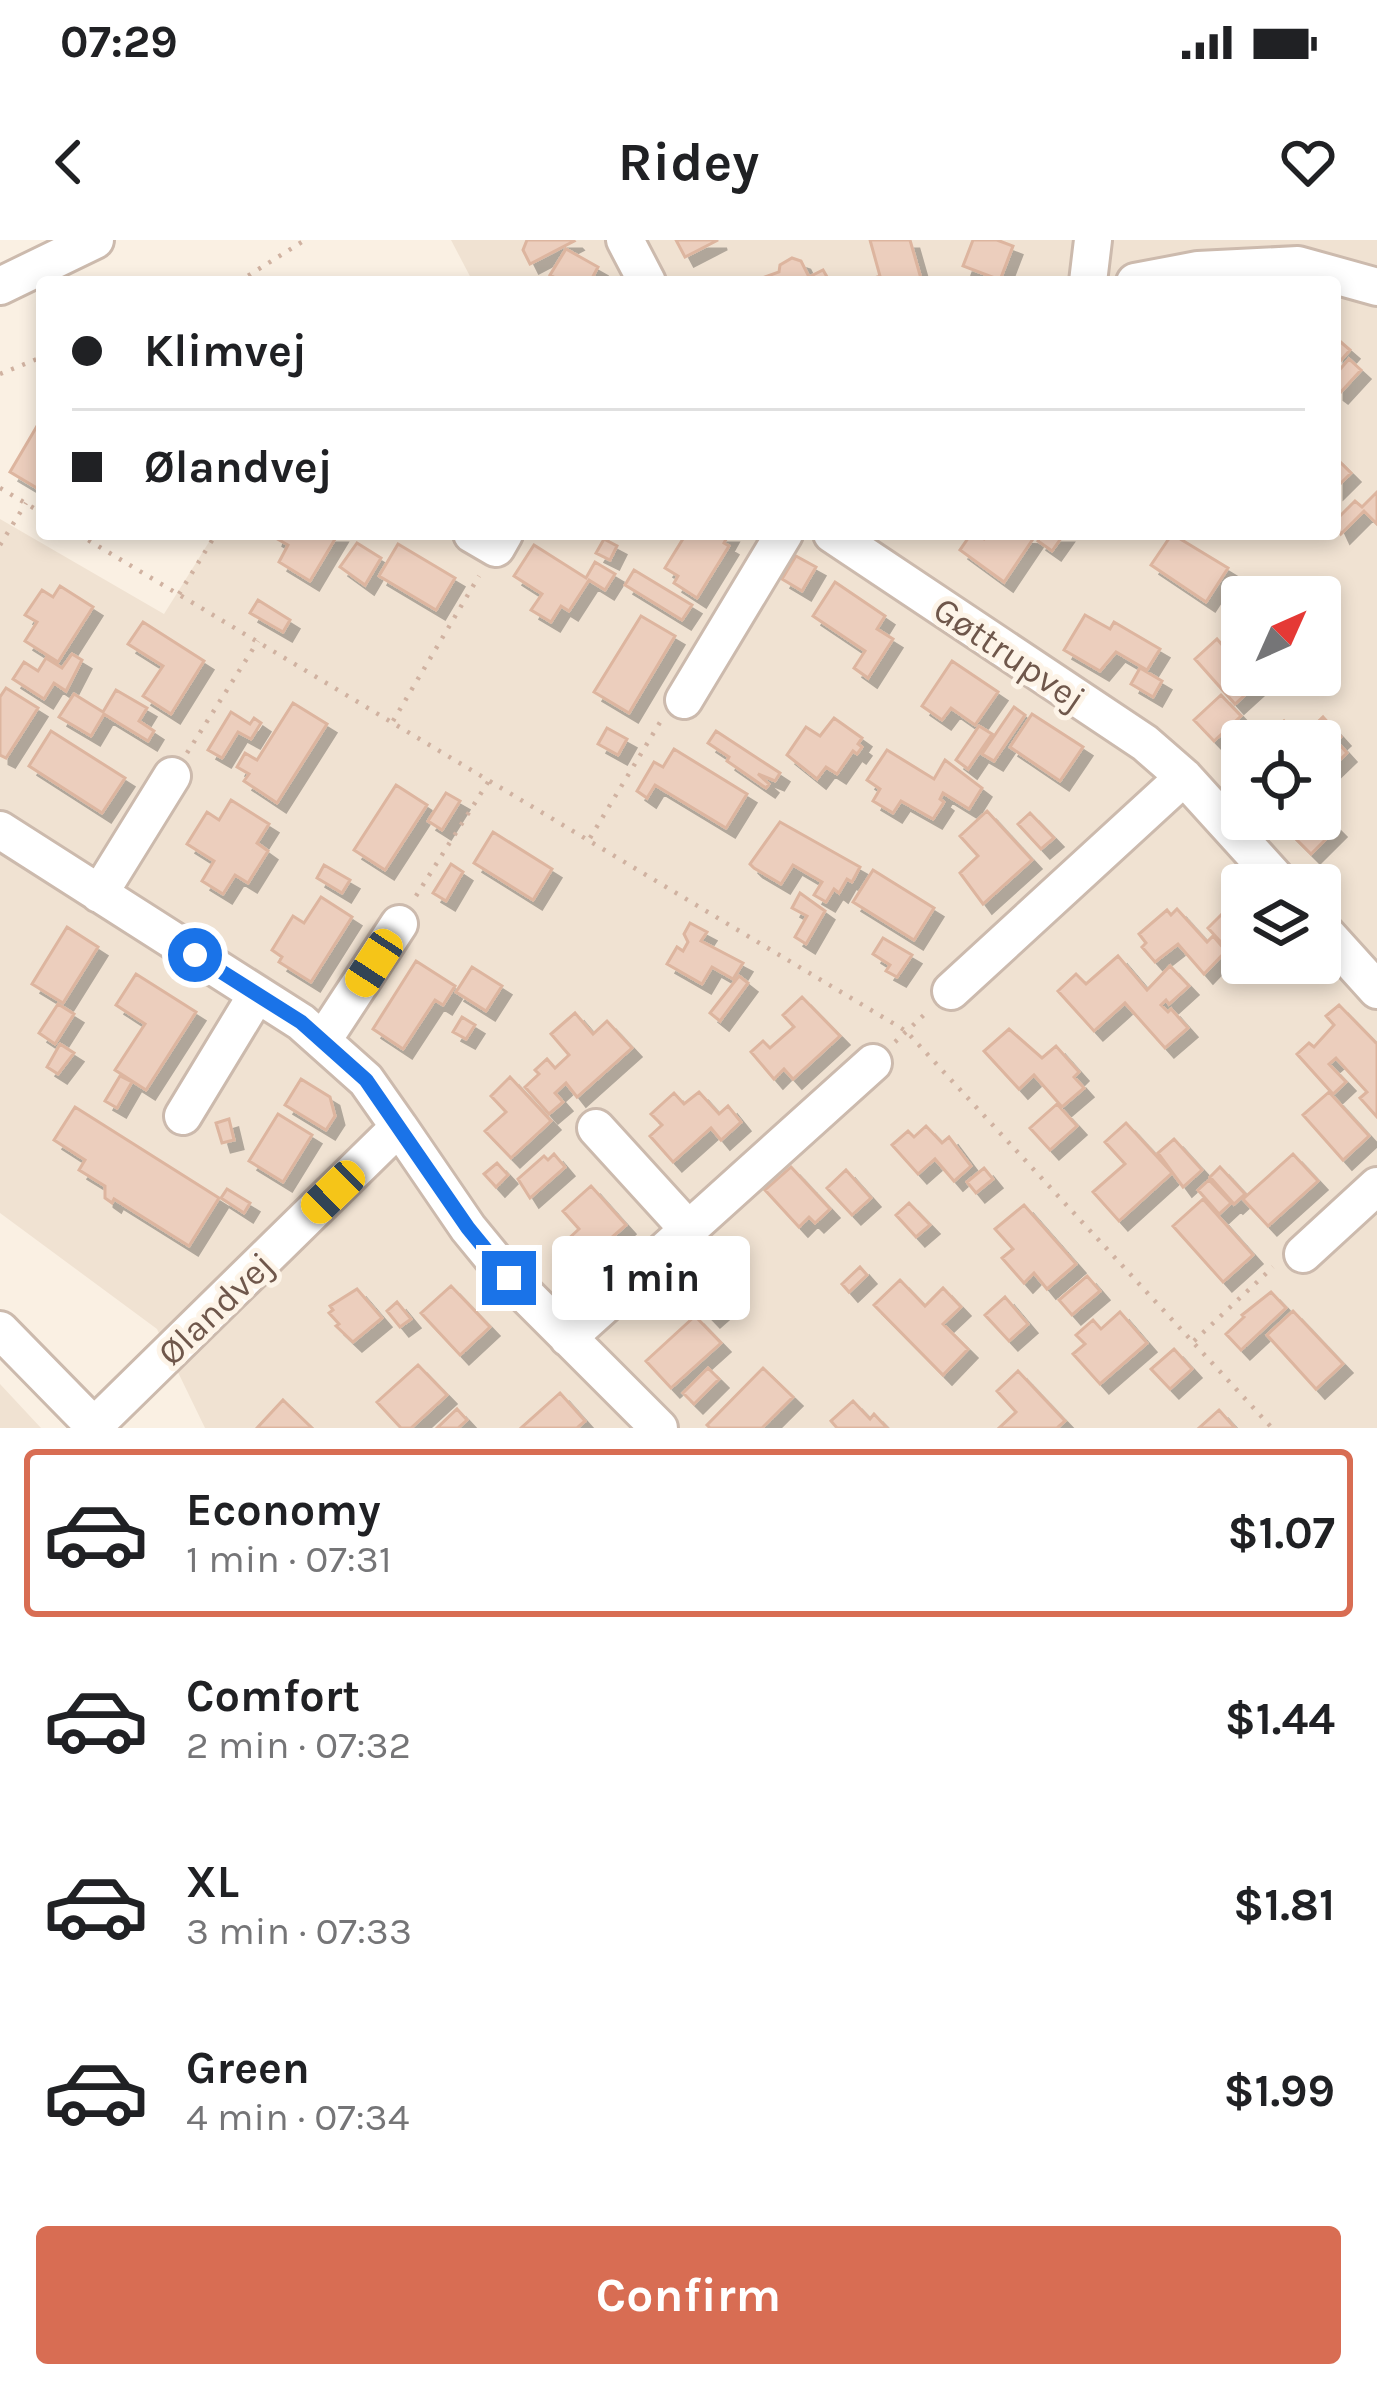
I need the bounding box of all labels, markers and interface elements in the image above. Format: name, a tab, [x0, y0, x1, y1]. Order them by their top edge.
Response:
text: 07:29	[60, 16, 178, 68]
icon: back	[36, 129, 102, 195]
icon: heart	[1275, 129, 1341, 195]
text: Ridey	[618, 130, 759, 194]
text: Klimvej	[144, 325, 307, 377]
text: Ølandvej	[144, 441, 333, 493]
north arrow	[1221, 576, 1341, 696]
map controls	[1221, 576, 1341, 984]
street label: Gøttrupvej	[926, 588, 1093, 720]
button: locate	[1221, 720, 1341, 840]
button: layers	[1221, 864, 1341, 984]
car	[339, 923, 409, 1003]
route start	[168, 928, 222, 982]
car	[295, 1154, 371, 1230]
callout: 1 min	[551, 1236, 749, 1320]
street label: Ølandvej	[149, 1244, 282, 1374]
route end	[482, 1251, 536, 1305]
text: 1 min	[602, 1255, 700, 1301]
icon: car	[42, 1479, 150, 1587]
text: Economy	[186, 1484, 381, 1536]
text: $1.07	[1227, 1507, 1335, 1559]
text: 1 min · 07:31	[186, 1536, 392, 1582]
icon: car	[42, 1665, 150, 1773]
text: Comfort	[186, 1670, 360, 1722]
text: $1.44	[1225, 1693, 1335, 1745]
text: 2 min · 07:32	[186, 1722, 411, 1768]
icon: car	[42, 1851, 150, 1959]
text: XL	[186, 1856, 239, 1908]
text: $1.81	[1233, 1879, 1335, 1931]
text: 3 min · 07:33	[186, 1908, 412, 1954]
icon: car	[42, 2037, 150, 2145]
text: Green	[186, 2042, 310, 2094]
text: $1.99	[1223, 2065, 1335, 2117]
text: 4 min · 07:34	[186, 2094, 409, 2140]
button: Confirm	[36, 2226, 1341, 2364]

